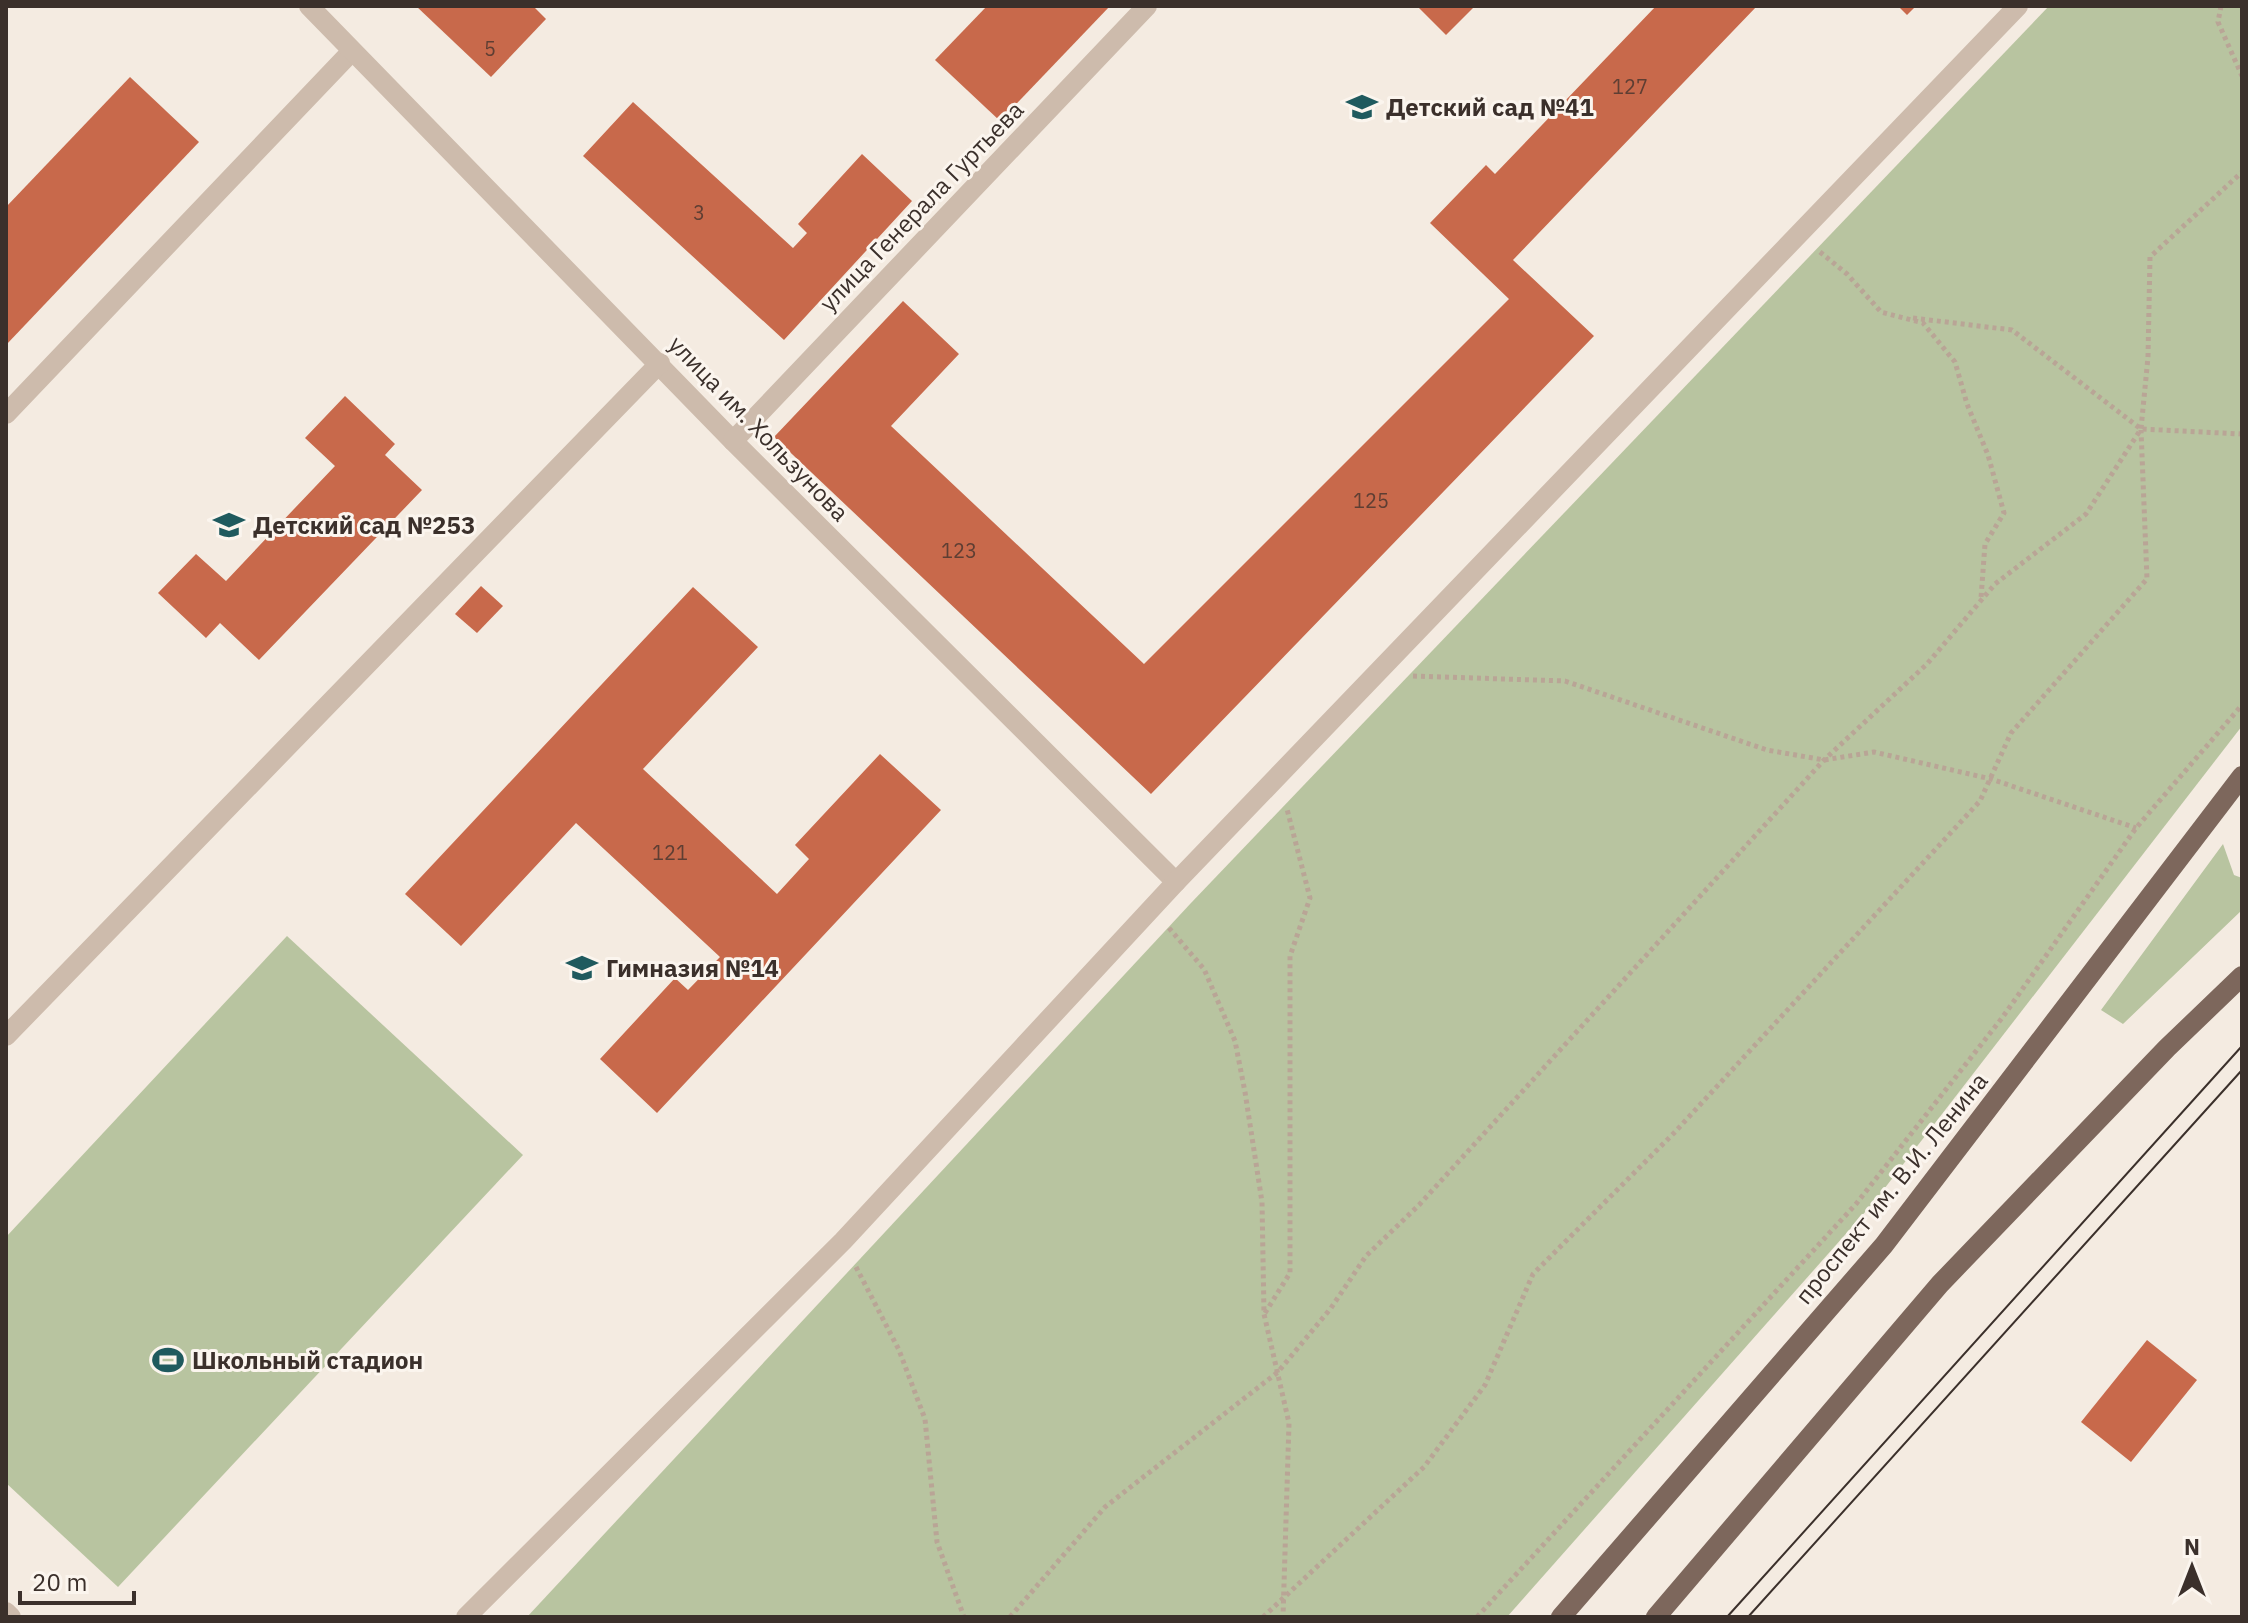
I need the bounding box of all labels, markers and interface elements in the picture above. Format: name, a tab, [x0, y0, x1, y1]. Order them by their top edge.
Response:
house number: 5	[484, 35, 496, 62]
house number: 127	[1612, 73, 1648, 100]
school or university icon: Детский сад №41	[1345, 90, 1379, 124]
place label: Детский сад №41	[1386, 91, 1594, 123]
street label: улица Генерала Гуртьева	[812, 94, 1030, 318]
house number: 3	[693, 199, 705, 226]
street label: улица им. Хользунова	[662, 328, 856, 528]
house number: 125	[1353, 487, 1389, 514]
school or university icon: Детский сад №253	[212, 508, 246, 542]
place label: Детский сад №253	[253, 509, 475, 541]
house number: 123	[941, 537, 977, 564]
house number: 121	[652, 839, 688, 866]
school or university icon: Гимназия №14	[565, 951, 599, 985]
place label: Гимназия №14	[606, 952, 779, 984]
street label: проспект им. В.И. Ленина	[1788, 1065, 1995, 1310]
sports icon: Школьный стадион	[151, 1343, 185, 1377]
place label: Школьный стадион	[192, 1344, 423, 1376]
north arrow	[2152, 1527, 2232, 1607]
text: N	[2184, 1532, 2200, 1561]
scale bar	[20, 1555, 134, 1605]
text: 20 m	[32, 1566, 87, 1598]

